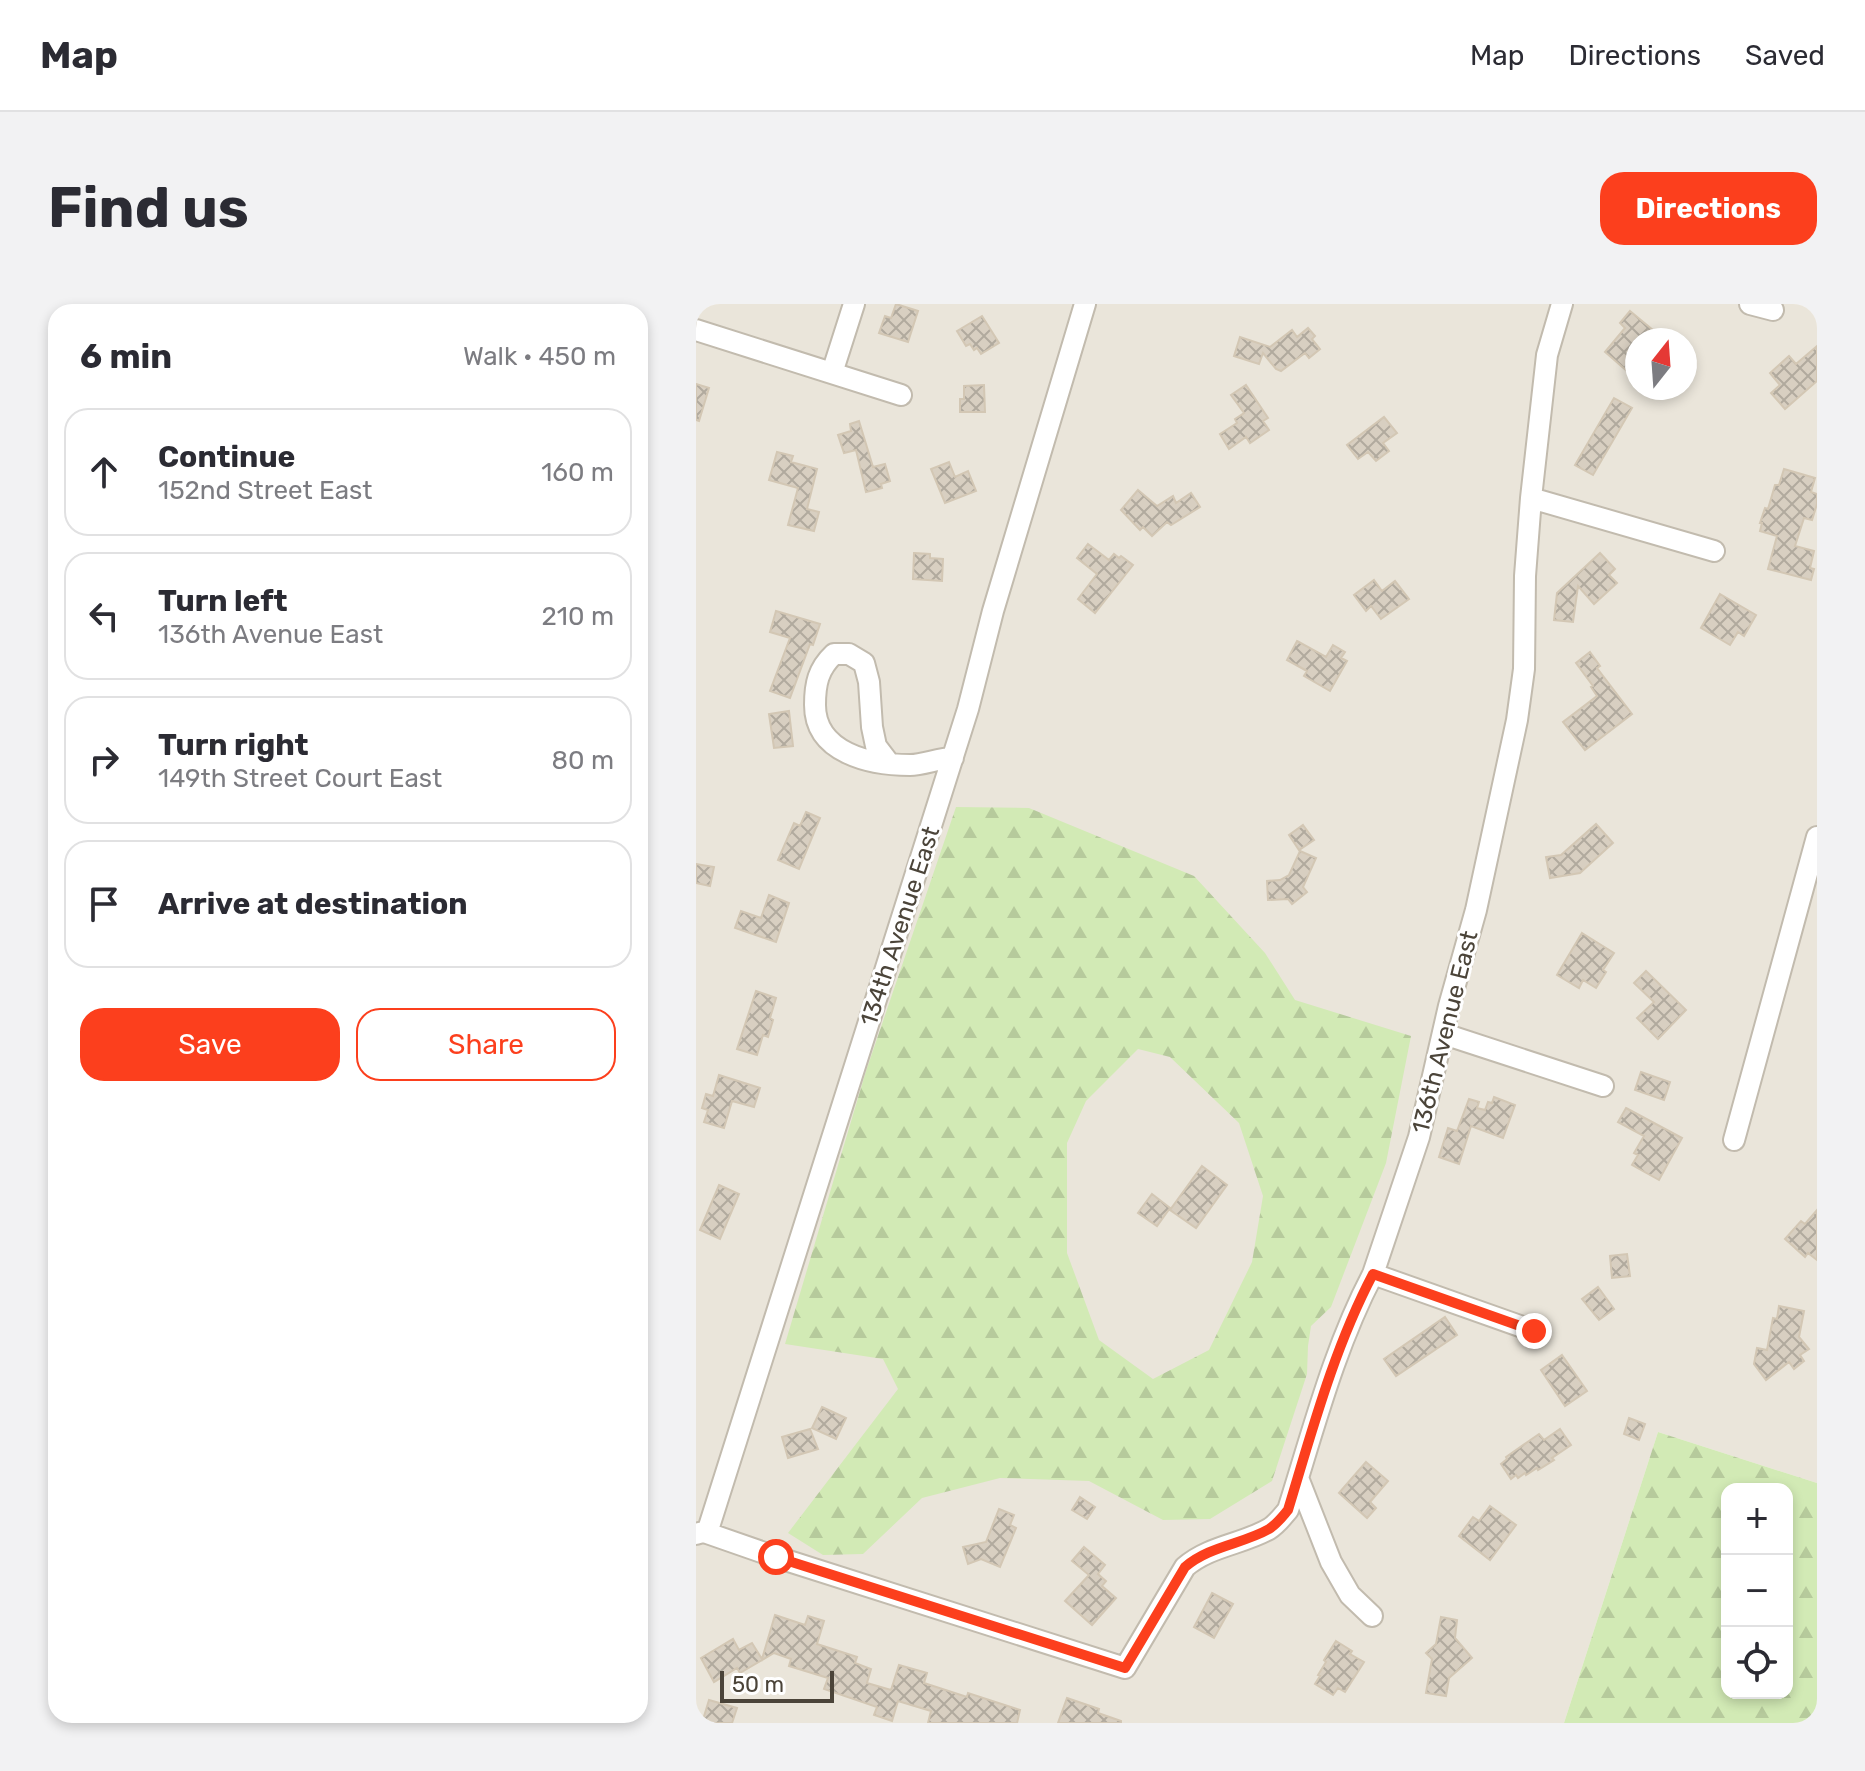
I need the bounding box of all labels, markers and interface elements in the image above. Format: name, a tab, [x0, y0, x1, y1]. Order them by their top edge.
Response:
text: Map	[40, 32, 118, 78]
text: Map	[1470, 39, 1524, 72]
text: Directions	[1568, 39, 1701, 72]
text: Saved	[1745, 39, 1825, 72]
button: Directions	[1600, 172, 1817, 245]
text: Find us	[48, 175, 249, 241]
north arrow	[1625, 328, 1697, 400]
text: 6 min	[80, 336, 172, 377]
text: Walk · 450 m	[463, 341, 616, 372]
text: Continue	[158, 439, 295, 475]
icon: ahead	[82, 450, 126, 494]
text: 160 m	[541, 457, 614, 488]
text: 152nd Street East	[158, 475, 372, 506]
text: Turn left	[158, 583, 288, 619]
icon: left	[82, 594, 126, 638]
text: 210 m	[542, 601, 614, 632]
text: 136th Avenue East	[158, 619, 383, 650]
text: Turn right	[158, 727, 309, 763]
icon: right	[82, 738, 126, 782]
text: 80 m	[551, 745, 614, 776]
text: 149th Street Court East	[158, 763, 442, 794]
street label: 134th Avenue East	[855, 823, 945, 1029]
icon: arrive	[82, 882, 126, 926]
text: Arrive at destination	[158, 886, 468, 922]
street label: 136th Avenue East	[1406, 928, 1484, 1136]
button: Save	[80, 1008, 340, 1081]
button: Share	[356, 1008, 616, 1081]
route end	[1516, 1313, 1552, 1349]
map controls	[1721, 1483, 1793, 1699]
button: +	[1721, 1483, 1793, 1555]
route start	[758, 1539, 794, 1575]
button: −	[1721, 1555, 1793, 1627]
button: locate	[1721, 1627, 1793, 1699]
scale bar	[720, 1667, 834, 1703]
text: 50 m	[732, 1671, 784, 1698]

